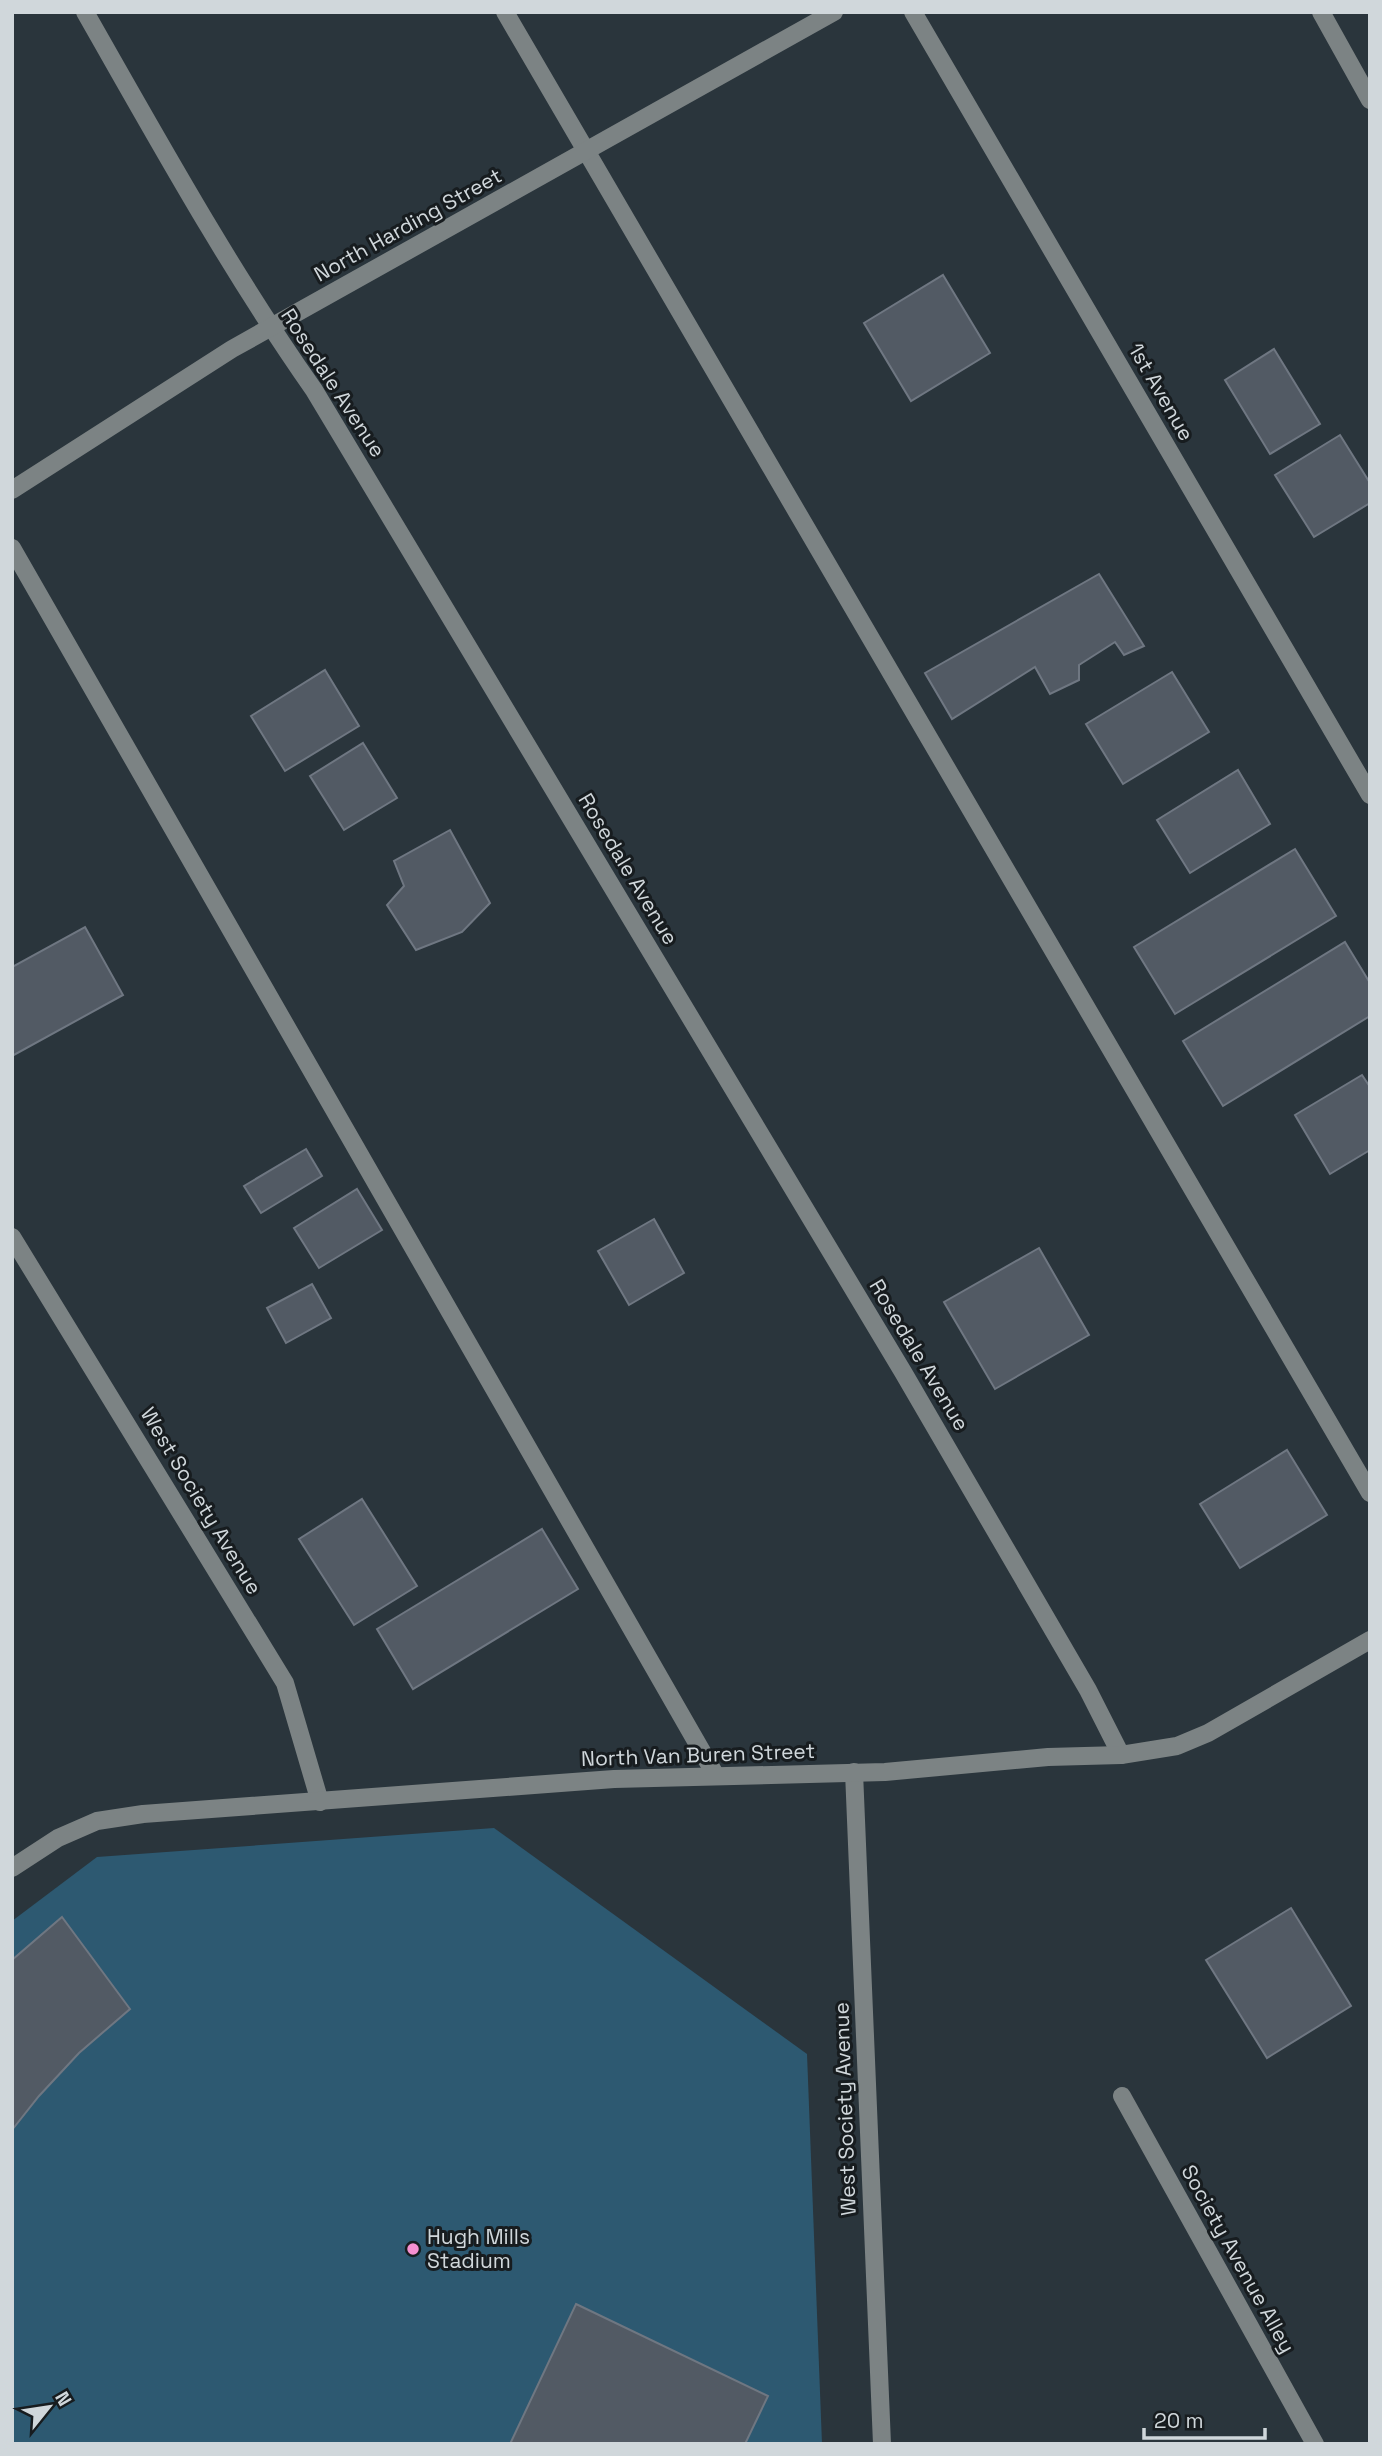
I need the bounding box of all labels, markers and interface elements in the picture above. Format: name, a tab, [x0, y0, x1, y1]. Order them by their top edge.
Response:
street label: North Harding Street	[309, 162, 506, 287]
street label: Rosedale Avenue	[275, 303, 392, 462]
street label: 1st Avenue	[1123, 338, 1200, 446]
street label: Rosedale Avenue	[573, 788, 684, 949]
street label: Rosedale Avenue	[864, 1274, 975, 1435]
street label: West Society Avenue	[135, 1402, 268, 1599]
street label: North Van Buren Street	[580, 1737, 815, 1772]
street label: West Society Avenue	[827, 2002, 862, 2216]
street label: Society Avenue Alley	[1175, 2160, 1301, 2358]
place label: Hugh Mills Stadium	[427, 2223, 530, 2274]
marker: Hugh Mills Stadium	[405, 2241, 421, 2257]
north arrow	[14, 2372, 84, 2442]
text: N	[49, 2387, 77, 2411]
scale bar	[1144, 2396, 1265, 2440]
text: 20 m	[1154, 2407, 1204, 2434]

